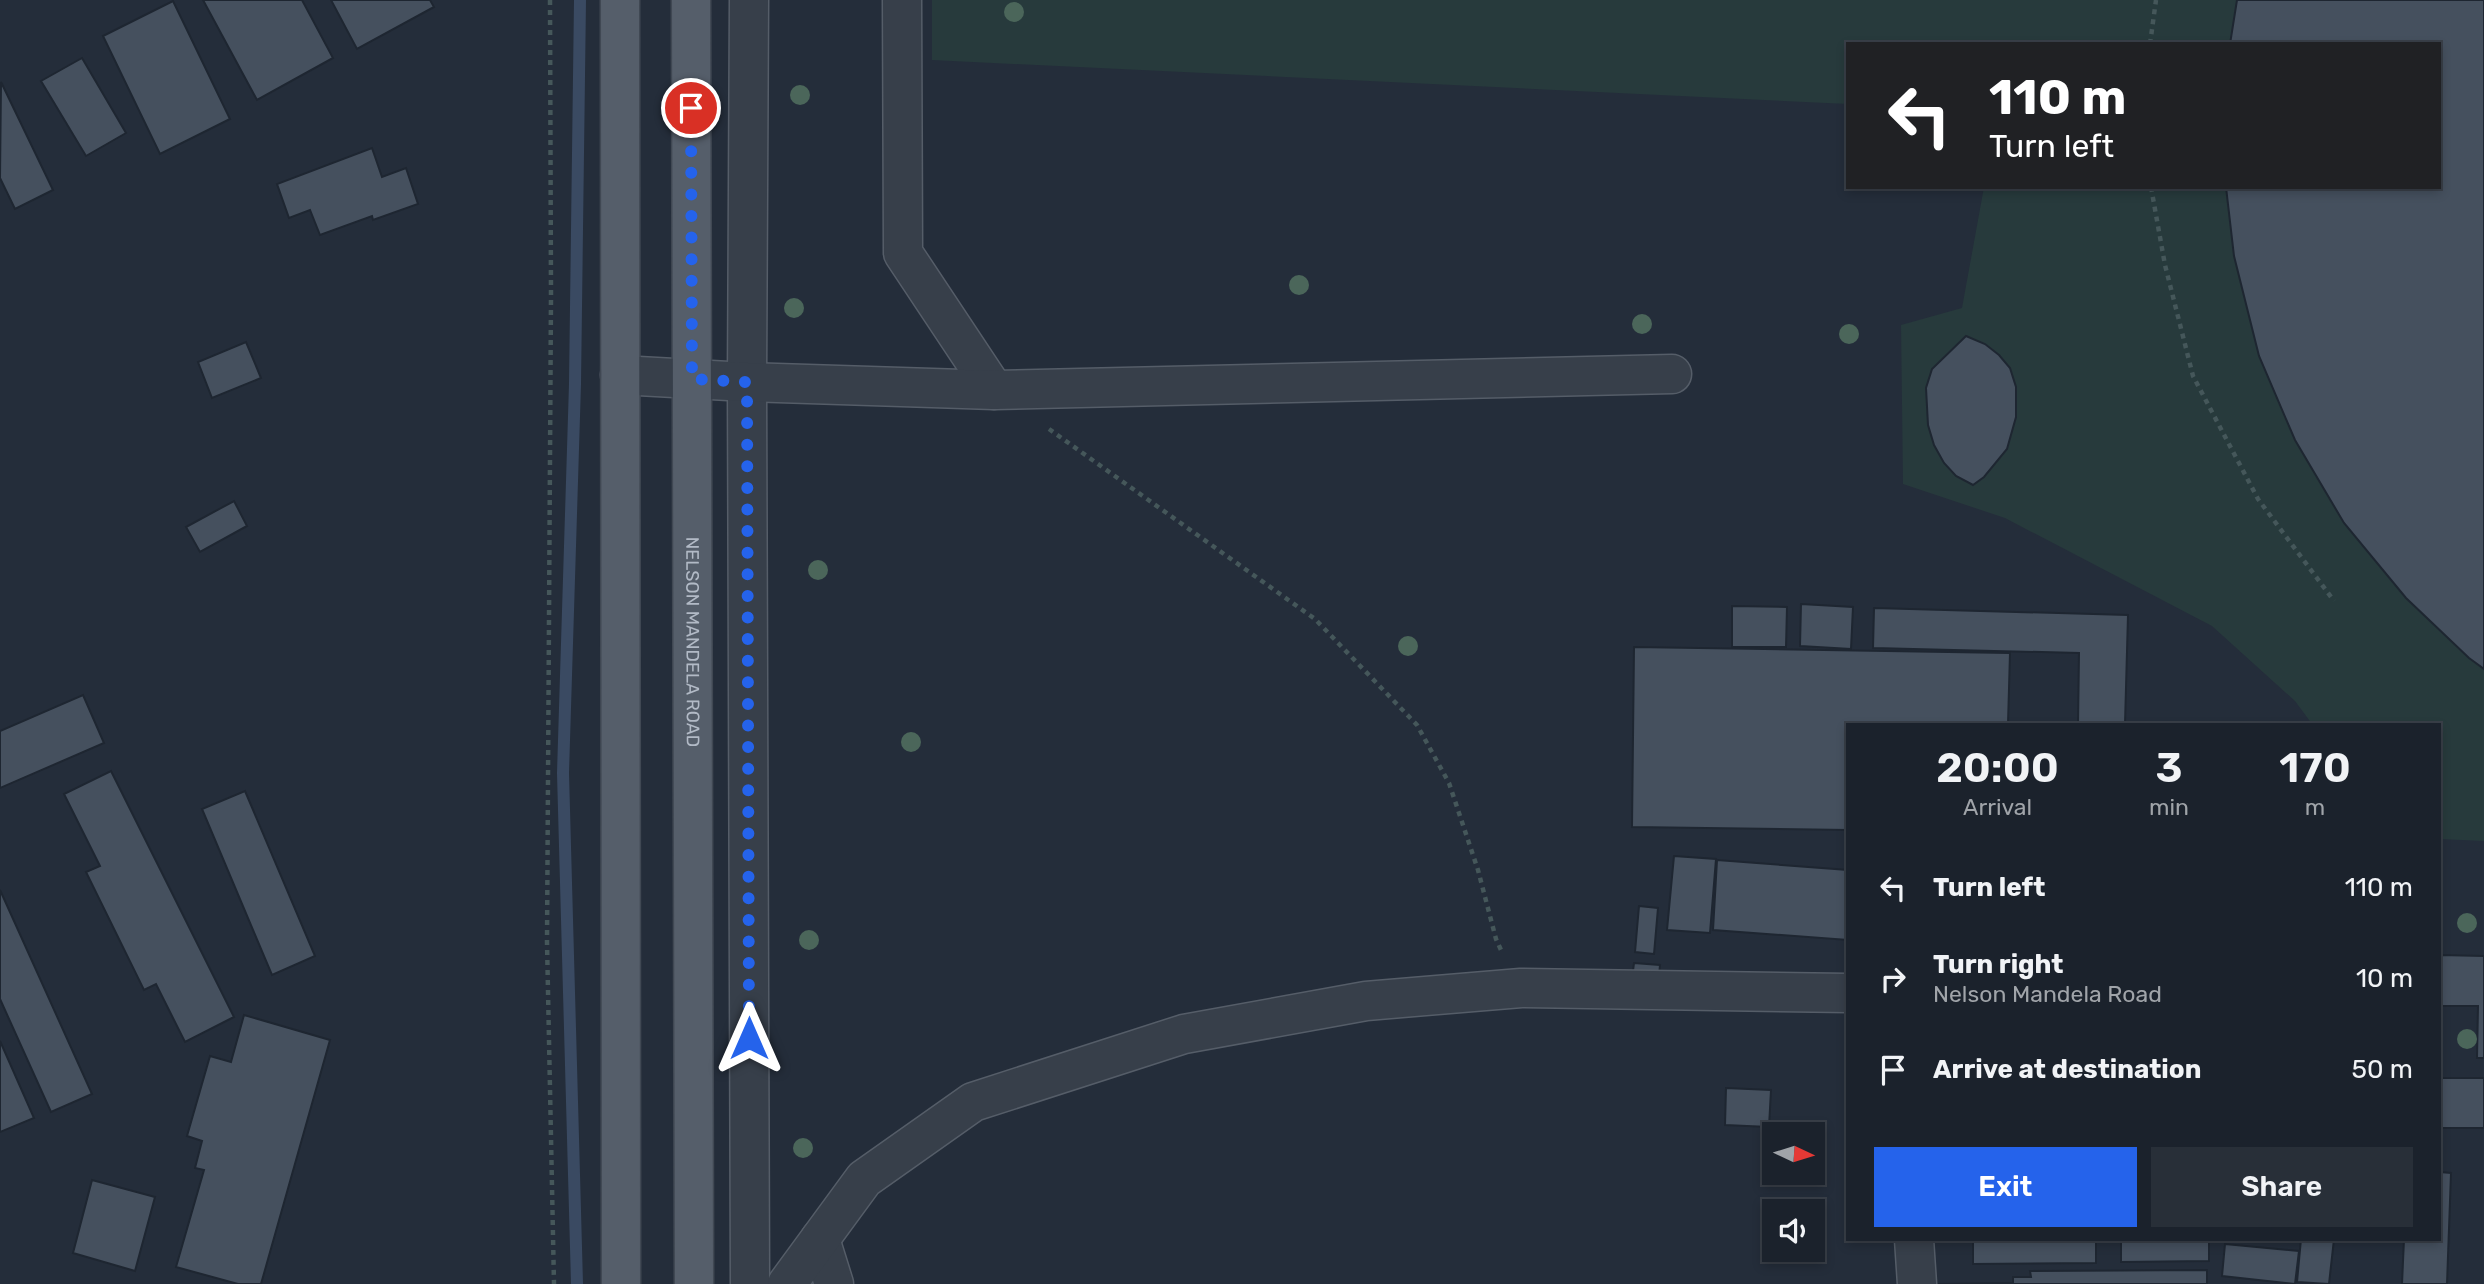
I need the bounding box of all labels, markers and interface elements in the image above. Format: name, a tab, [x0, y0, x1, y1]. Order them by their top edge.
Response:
text: 110 m	[1989, 68, 2126, 126]
icon: left	[1874, 70, 1965, 161]
pin	[661, 78, 721, 138]
icon: arrive	[672, 89, 710, 127]
text: Turn left	[1989, 127, 2114, 165]
street label: NELSON MANDELA ROAD	[681, 537, 704, 747]
text: 20:00	[1936, 743, 2059, 793]
text: 3	[2155, 743, 2183, 793]
text: 170	[2279, 743, 2351, 793]
text: Arrival	[1963, 793, 2032, 821]
text: min	[2149, 793, 2189, 821]
text: m	[2305, 793, 2325, 821]
icon: left	[1874, 869, 1912, 907]
text: Turn left	[1933, 872, 2045, 903]
text: 110 m	[2345, 872, 2413, 903]
text: Turn right	[1933, 949, 2063, 980]
icon: right	[1874, 960, 1912, 998]
text: 10 m	[2356, 963, 2413, 994]
text: Nelson Mandela Road	[1933, 980, 2162, 1008]
position arrow	[712, 1001, 786, 1075]
icon: arrive	[1874, 1051, 1912, 1089]
text: Arrive at destination	[1933, 1054, 2201, 1085]
text: 50 m	[2352, 1054, 2413, 1085]
north arrow	[1762, 1122, 1825, 1185]
map controls	[1762, 1122, 1825, 1262]
button: Exit	[1874, 1147, 2137, 1227]
button: Share	[2151, 1147, 2413, 1227]
button: sound	[1762, 1199, 1825, 1262]

